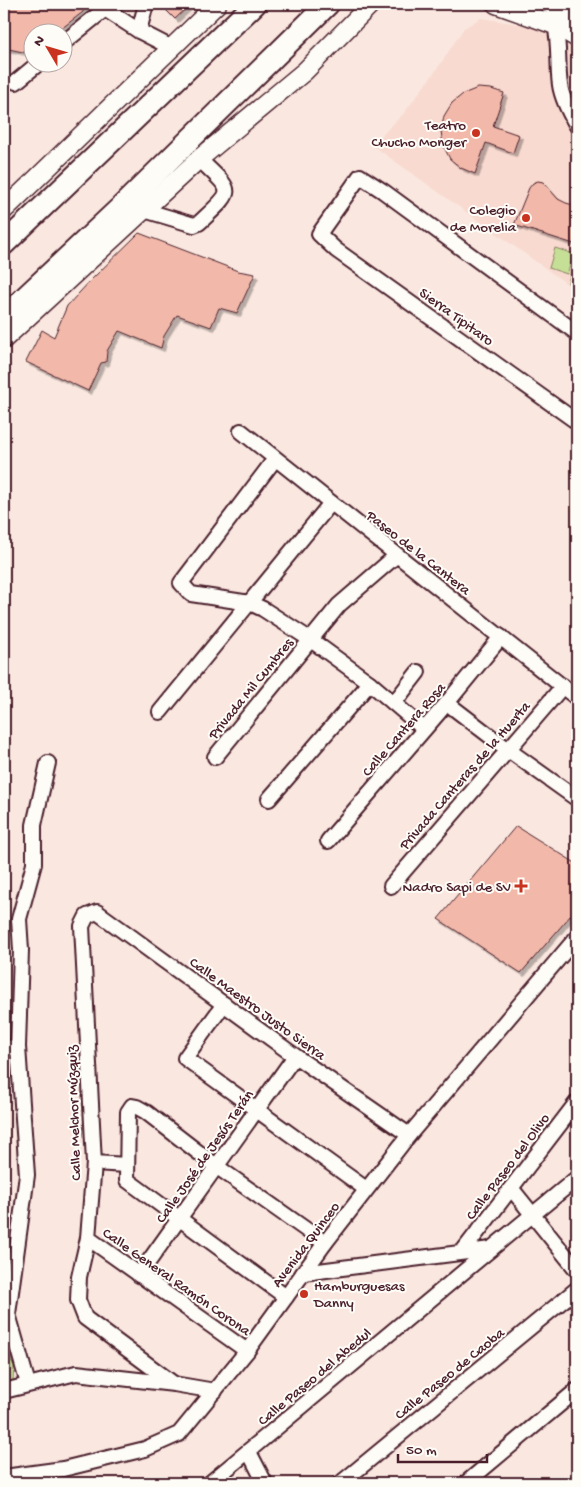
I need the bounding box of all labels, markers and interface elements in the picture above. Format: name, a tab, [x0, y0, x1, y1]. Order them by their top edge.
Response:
north arrow	[22, 22, 72, 72]
text: N	[30, 33, 49, 50]
place label: Teatro Chucho Monger	[371, 117, 468, 152]
marker: Teatro Chucho Monger	[470, 127, 482, 139]
place label: Colegio de Morelia	[450, 202, 517, 237]
marker: Colegio de Morelia	[520, 212, 532, 224]
street label: Sierra Tipitaro	[415, 285, 497, 351]
street label: Paseo de la Cantera	[361, 507, 474, 600]
street label: Privada Mil Cumbres	[205, 635, 298, 744]
street label: Calle Cantera Rosa	[359, 679, 451, 781]
street label: Privada Canteras de la Huerta	[395, 698, 535, 855]
place label: Nadro Sapi de SV	[403, 879, 511, 897]
marker: Nadro Sapi de SV	[515, 880, 527, 892]
street label: Calle Maestro Justo Sierra	[185, 954, 329, 1065]
street label: Calle Melchor Múzquiz	[64, 1045, 86, 1181]
street label: Calle José de Jesús Terán	[153, 1087, 258, 1227]
street label: Calle Paseo del Olivo	[463, 1110, 555, 1224]
street label: Avenida Quinceo	[269, 1199, 345, 1292]
street label: Calle General Ramón Corona	[98, 1225, 254, 1341]
place label: Hamburguesas Danny	[313, 1278, 405, 1313]
marker: Hamburguesas Danny	[298, 1288, 310, 1300]
street label: Calle Paseo de Caoba	[392, 1324, 509, 1424]
street label: Calle Paseo del Abedul	[255, 1325, 376, 1430]
scale bar	[398, 1432, 487, 1464]
text: 50 m	[406, 1442, 437, 1460]

